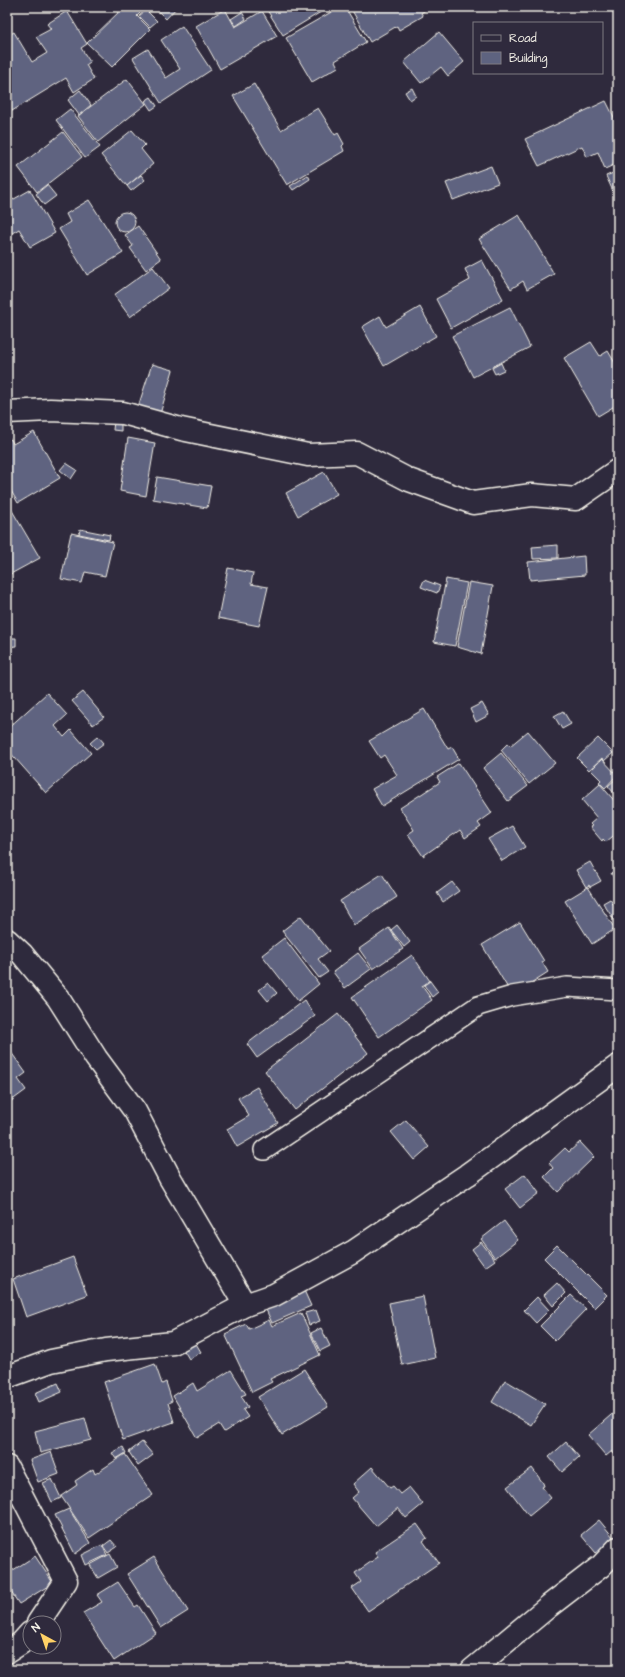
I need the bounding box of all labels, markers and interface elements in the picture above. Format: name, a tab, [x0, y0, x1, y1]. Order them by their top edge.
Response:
legend	[473, 22, 603, 74]
text: Road	[509, 30, 537, 47]
text: Building	[509, 50, 547, 68]
north arrow	[22, 1615, 62, 1655]
text: N	[28, 1620, 43, 1636]

